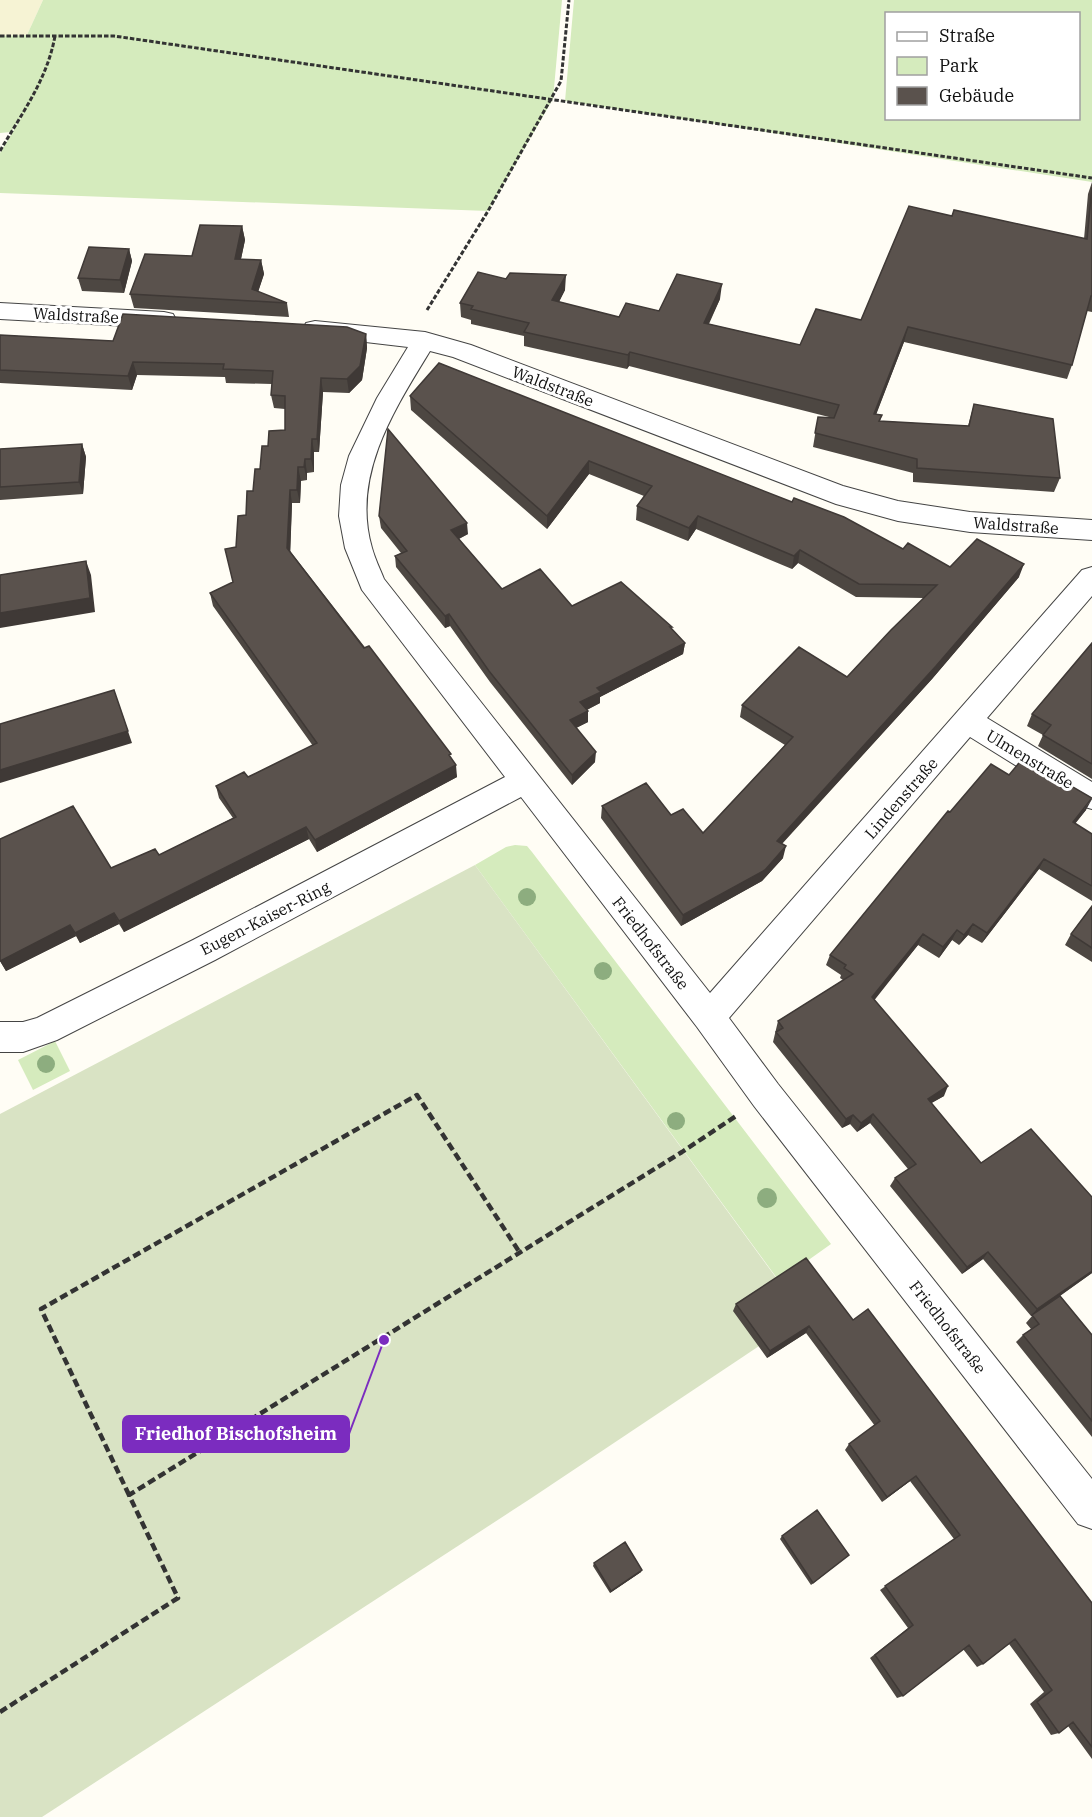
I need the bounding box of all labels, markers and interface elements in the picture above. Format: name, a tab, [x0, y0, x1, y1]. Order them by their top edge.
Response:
legend	[885, 12, 1080, 120]
text: Straße	[939, 24, 995, 47]
text: Park	[939, 54, 979, 77]
text: Gebäude	[939, 84, 1014, 107]
street label: Waldstraße	[33, 303, 119, 327]
street label: Waldstraße	[509, 361, 597, 411]
street label: Waldstraße	[973, 512, 1059, 538]
street label: Ulmenstraße	[983, 725, 1077, 793]
street label: Lindenstraße	[860, 753, 942, 843]
street label: Eugen-Kaiser-Ring	[197, 876, 334, 959]
street label: Friedhofstraße	[608, 892, 694, 994]
street label: Friedhofstraße	[905, 1276, 991, 1378]
callout: Friedhof Bischofsheim	[123, 1416, 349, 1452]
text: Friedhof Bischofsheim	[135, 1422, 338, 1445]

